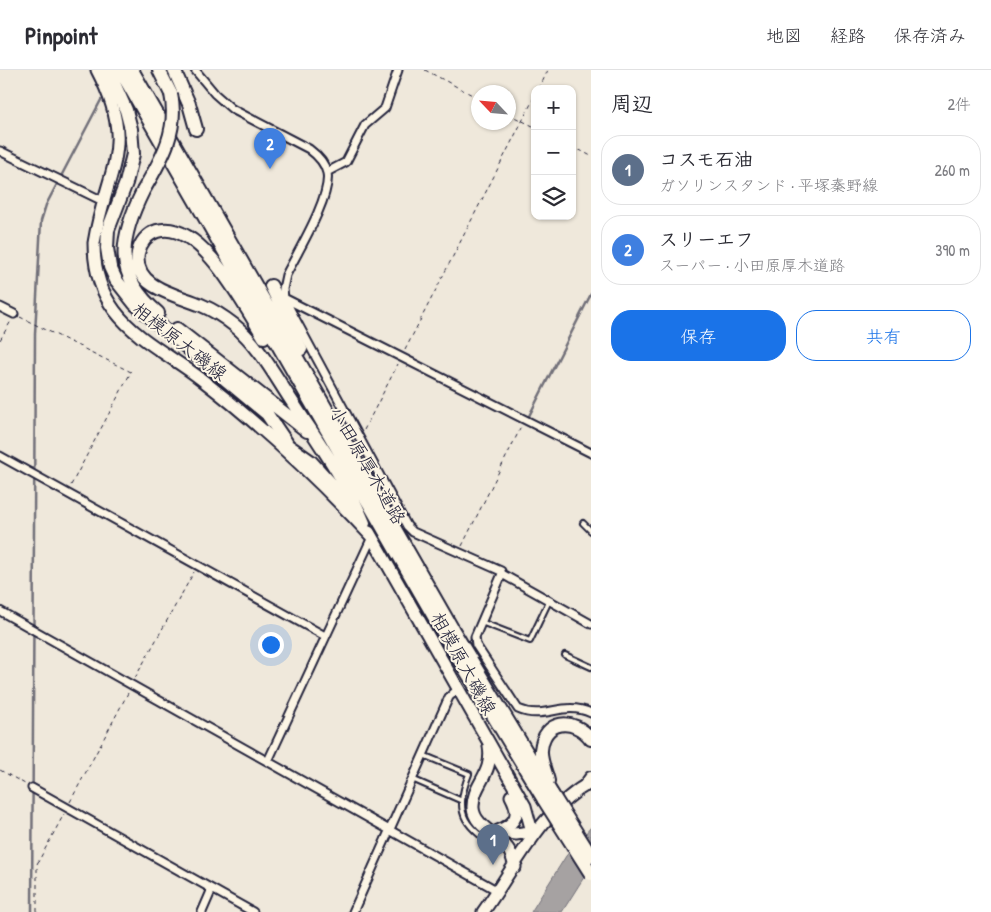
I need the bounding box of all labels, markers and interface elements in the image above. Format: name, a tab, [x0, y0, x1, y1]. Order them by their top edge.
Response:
text: Pinpoint	[25, 19, 97, 51]
text: 地図	[766, 23, 802, 48]
text: 経路	[830, 23, 866, 48]
text: 保存済み	[894, 23, 966, 48]
north arrow	[471, 85, 516, 130]
map controls	[531, 85, 576, 220]
button: +	[531, 85, 576, 130]
text: 周辺	[611, 89, 653, 118]
text: 2件	[948, 93, 971, 115]
pin: 2	[254, 128, 286, 169]
button: −	[531, 130, 576, 175]
text: コスモ石油	[659, 146, 753, 172]
text: 1	[625, 159, 631, 181]
text: 260 m	[934, 159, 970, 181]
text: ガソリンスタンド · 平塚秦野線	[659, 174, 878, 196]
button: layers	[531, 175, 576, 220]
text: スリーエフ	[659, 226, 754, 252]
text: 2	[624, 239, 632, 261]
text: 390 m	[935, 239, 970, 261]
text: スーパー · 小田原厚木道路	[659, 254, 845, 276]
street label: 相模原大磯線	[127, 296, 233, 386]
button: 保存	[611, 310, 786, 361]
button: 共有	[796, 310, 971, 361]
street label: 小田原厚木道路	[323, 401, 413, 529]
street label: 相模原大磯線	[425, 607, 503, 719]
your location	[258, 632, 284, 658]
pin: 1	[477, 824, 509, 865]

